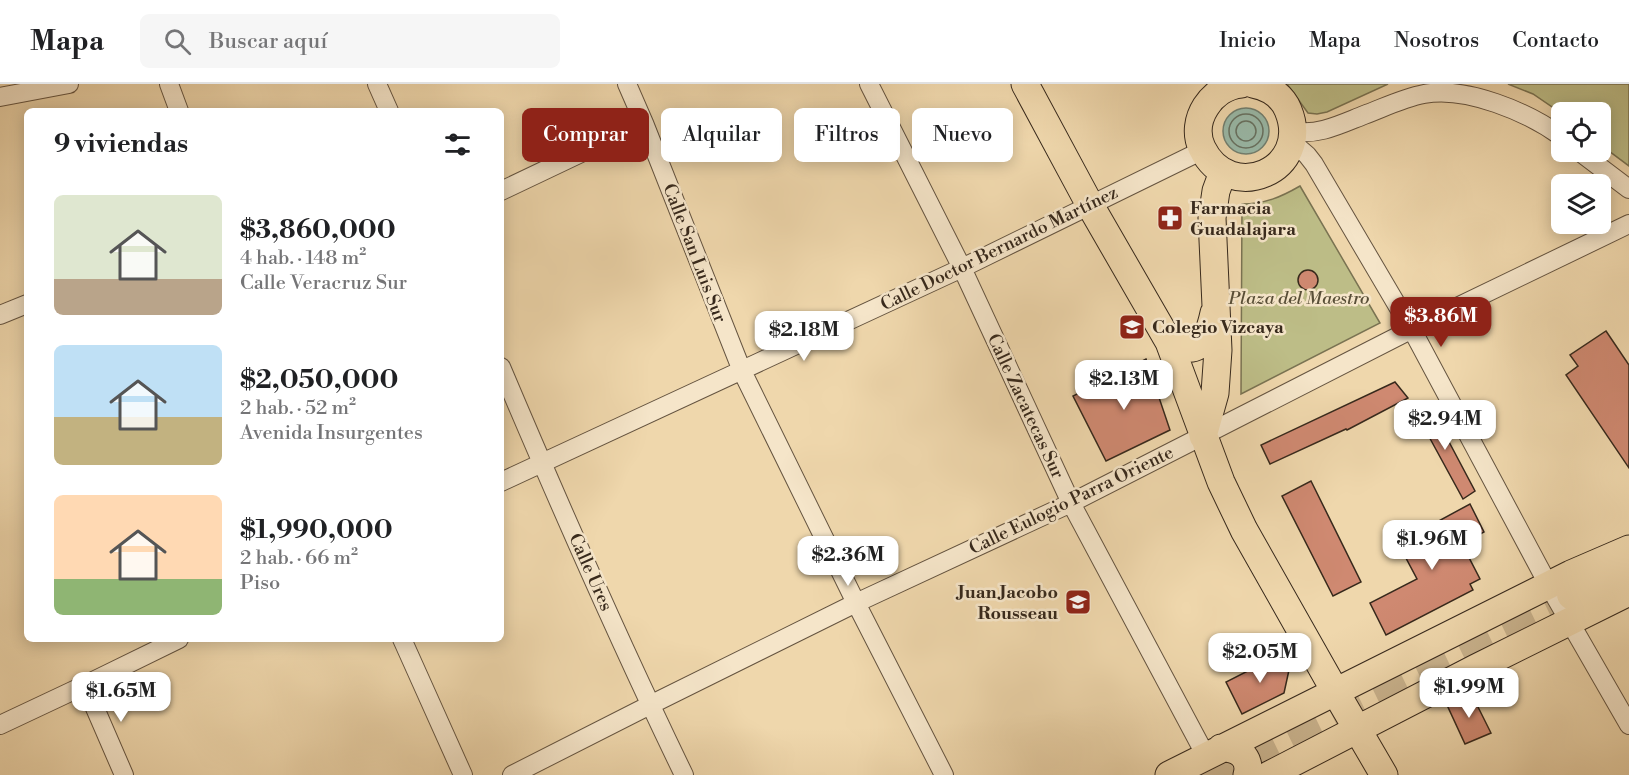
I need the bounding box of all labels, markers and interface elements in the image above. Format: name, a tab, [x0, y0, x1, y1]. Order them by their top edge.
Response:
search box	[140, 14, 560, 68]
text: Mapa	[30, 24, 104, 59]
icon: search	[161, 25, 194, 58]
text: Buscar aquí	[209, 28, 328, 55]
text: Inicio	[1219, 28, 1276, 54]
text: Mapa	[1309, 28, 1361, 54]
text: Nosotros	[1394, 28, 1479, 54]
text: Contacto	[1512, 28, 1599, 54]
map controls	[1551, 102, 1611, 234]
button: locate	[1551, 102, 1611, 162]
chip: Comprar	[522, 108, 649, 162]
chip: Alquilar	[661, 108, 782, 162]
chip: Filtros	[794, 108, 900, 162]
chip: Nuevo	[912, 108, 1013, 162]
text: 9 viviendas	[54, 128, 188, 160]
icon: filters	[441, 128, 474, 161]
button: layers	[1551, 174, 1611, 234]
street label: Calle San Luis Sur	[657, 180, 732, 326]
street label: Calle Doctor Bernardo Martínez	[877, 181, 1122, 316]
place label: Farmacia Guadalajara	[1190, 197, 1296, 241]
pharmacy icon: Farmacia Guadalajara	[1155, 203, 1185, 233]
text: $3,860,000	[240, 214, 396, 246]
icon: home	[102, 219, 174, 291]
text: 4 hab. · 148 m²	[240, 246, 366, 271]
text: Calle Veracruz Sur	[240, 271, 407, 296]
park label: Plaza del Maestro	[1228, 287, 1369, 310]
pin: $3.86M	[1392, 297, 1490, 348]
text: $3.86M	[1404, 304, 1478, 329]
pin: $2.18M	[755, 311, 853, 362]
school or university icon: Colegio Vizcaya	[1117, 312, 1147, 342]
place label: Colegio Vizcaya	[1152, 316, 1284, 339]
text: $2.18M	[769, 318, 839, 343]
street label: Calle Zacatecas Sur	[982, 330, 1069, 483]
pin: $2.13M	[1075, 360, 1173, 411]
text: $2,050,000	[240, 364, 398, 396]
text: $2.13M	[1089, 367, 1159, 392]
icon: home	[102, 369, 174, 441]
text: 2 hab. · 52 m²	[240, 396, 356, 421]
pin: $2.94M	[1396, 400, 1494, 451]
text: $2.94M	[1408, 407, 1482, 432]
text: Avenida Insurgentes	[240, 421, 423, 446]
street label: Calle Eulogio Parra Oriente	[965, 441, 1177, 560]
text: $1,990,000	[240, 514, 393, 546]
icon: home	[102, 519, 174, 591]
pin: $1.96M	[1383, 520, 1481, 571]
text: $1.96M	[1397, 527, 1467, 552]
street label: Calle Ures	[563, 530, 618, 615]
pin: $2.36M	[799, 536, 897, 587]
text: $2.36M	[811, 543, 885, 568]
text: 2 hab. · 66 m²	[240, 546, 358, 571]
text: Piso	[240, 571, 280, 596]
place label: Juan Jacobo Rousseau	[955, 581, 1058, 625]
school or university icon: Juan Jacobo Rousseau	[1063, 587, 1093, 617]
pin: $2.05M	[1211, 633, 1309, 684]
text: $2.05M	[1222, 640, 1298, 665]
pin: $1.99M	[1420, 668, 1518, 719]
pin: $1.65M	[72, 672, 170, 723]
text: $1.99M	[1434, 675, 1504, 700]
text: $1.65M	[86, 679, 156, 704]

